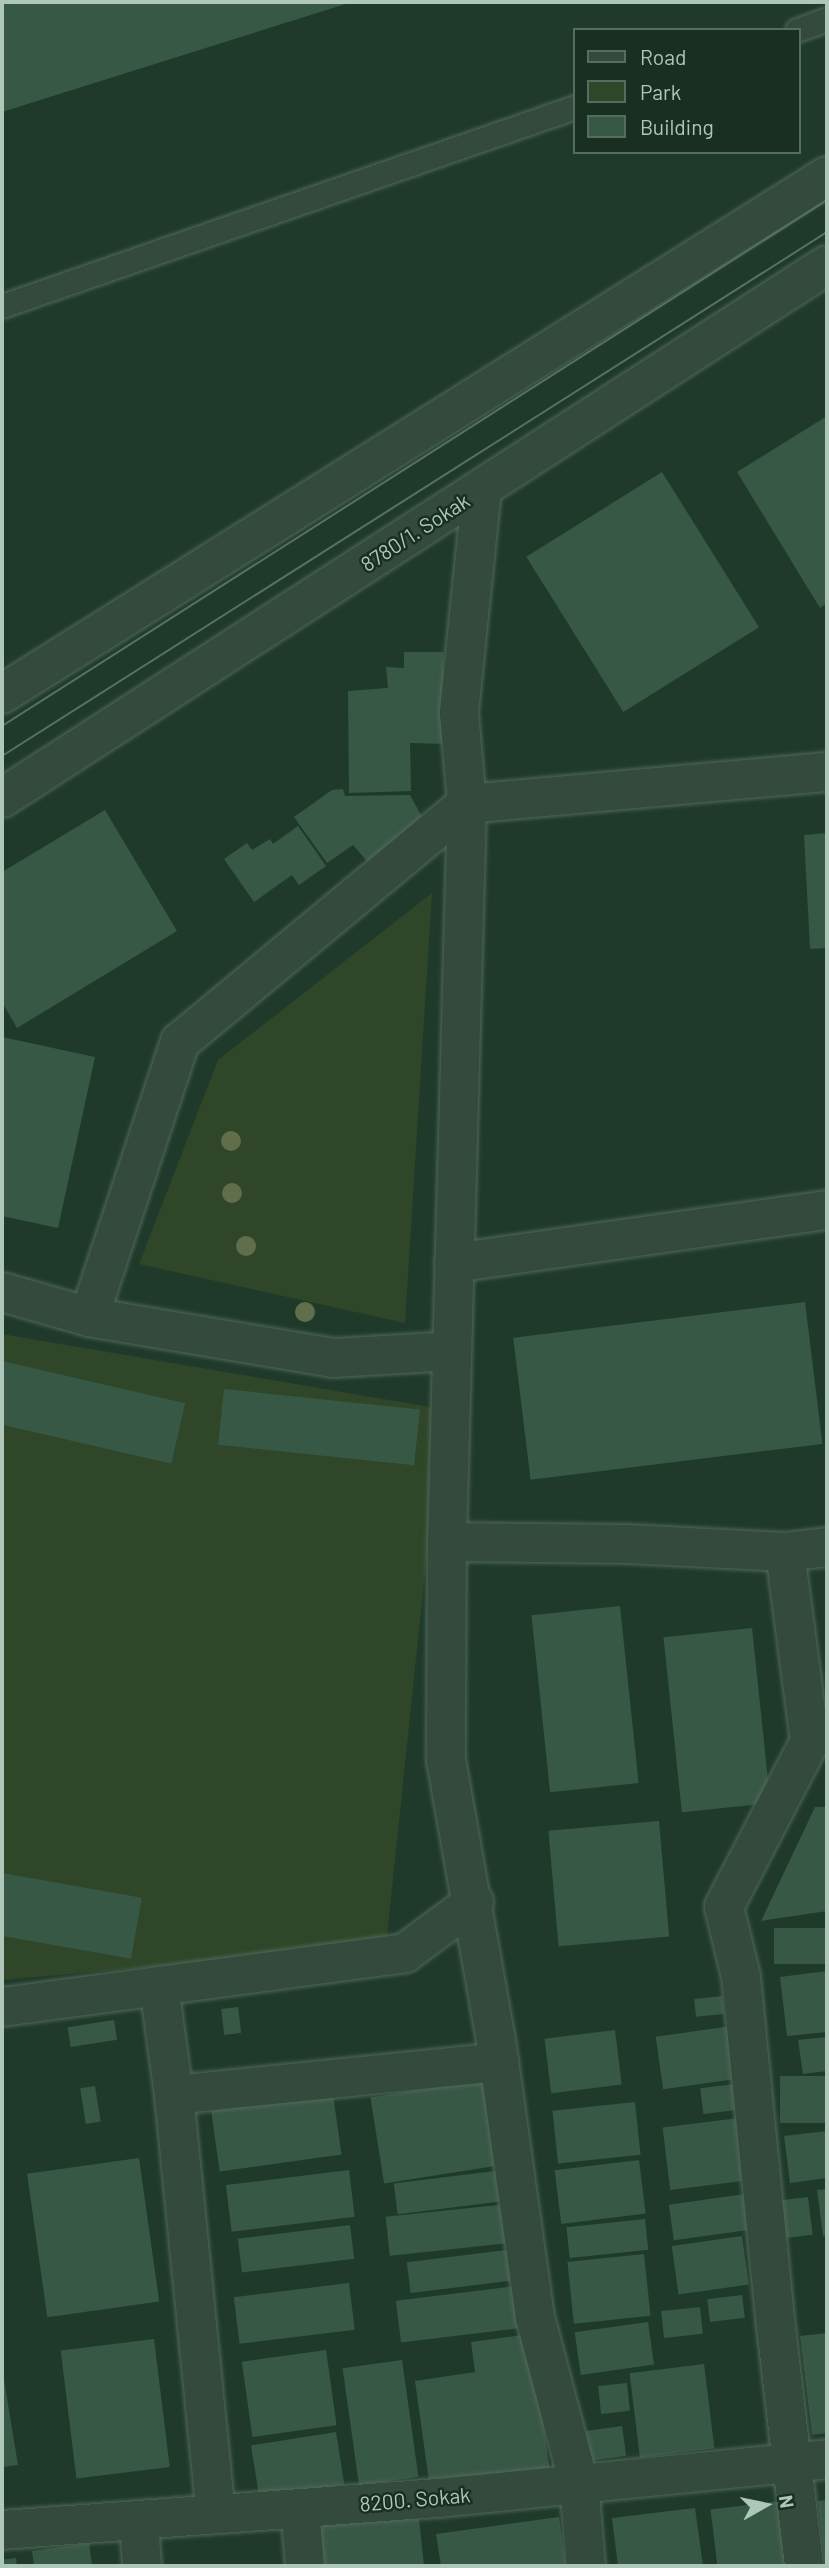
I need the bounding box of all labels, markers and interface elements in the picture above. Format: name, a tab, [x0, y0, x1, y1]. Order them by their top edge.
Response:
legend	[574, 28, 801, 154]
text: Road	[640, 44, 686, 69]
text: Park	[640, 79, 681, 104]
text: Building	[640, 114, 714, 139]
street label: 8780/1. Sokak	[356, 487, 474, 577]
north arrow	[731, 2470, 801, 2540]
street label: 8200. Sokak	[358, 2482, 472, 2516]
text: N	[775, 2494, 800, 2510]

